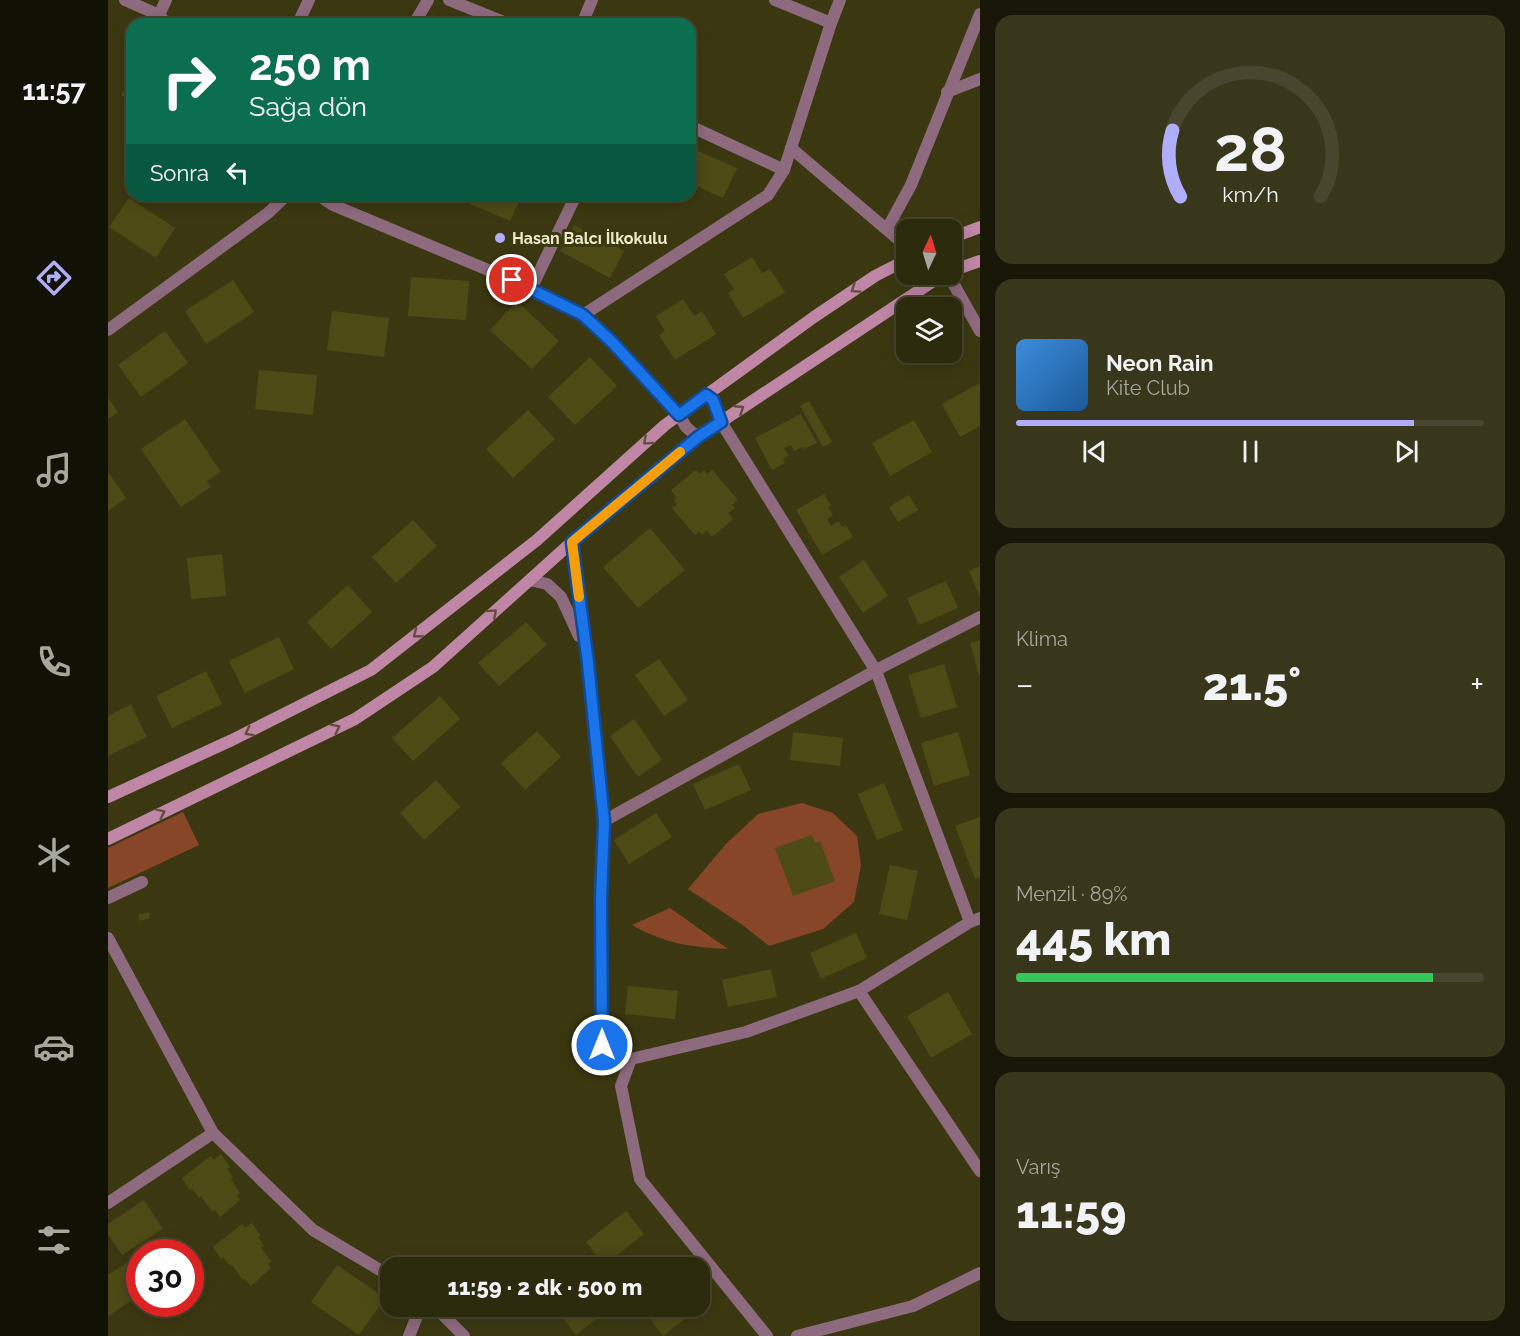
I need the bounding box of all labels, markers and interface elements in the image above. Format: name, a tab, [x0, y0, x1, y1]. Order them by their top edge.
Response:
text: 250 m	[249, 41, 371, 90]
icon: right	[150, 42, 228, 120]
text: 11:57	[22, 75, 86, 106]
text: Sağa dön	[249, 91, 367, 122]
text: 28	[1214, 112, 1286, 186]
icon: left	[221, 156, 254, 189]
text: Sonra	[150, 160, 209, 186]
text: km/h	[1222, 182, 1278, 207]
north arrow	[896, 219, 962, 285]
map controls	[896, 219, 962, 363]
place label: Hasan Balcı İlkokulu	[512, 228, 667, 248]
marker: Hasan Balcı İlkokulu	[493, 231, 507, 245]
pin	[486, 254, 537, 305]
icon: directions	[33, 257, 75, 299]
icon: arrive	[495, 263, 528, 296]
one-way arrow	[851, 282, 862, 293]
button: layers	[896, 297, 962, 363]
text: Neon Rain	[1106, 350, 1214, 376]
text: Kite Club	[1106, 376, 1190, 400]
one-way arrow	[733, 405, 744, 416]
one-way arrow	[643, 434, 654, 445]
icon: previous	[1078, 435, 1111, 468]
icon: pause	[1234, 435, 1267, 468]
icon: next	[1390, 435, 1423, 468]
icon: music	[33, 449, 75, 491]
one-way arrow	[486, 609, 497, 620]
one-way arrow	[413, 626, 424, 637]
text: Klima	[1016, 627, 1068, 651]
icon: phone	[33, 641, 75, 683]
text: 21.5°	[1203, 658, 1301, 711]
text: −	[1016, 665, 1034, 704]
text: +	[1470, 665, 1484, 704]
one-way arrow	[329, 723, 340, 735]
one-way arrow	[245, 724, 256, 736]
one-way arrow	[154, 809, 165, 821]
icon: climate	[33, 834, 75, 876]
text: Menzil · 89%	[1016, 882, 1128, 906]
text: 445 km	[1016, 913, 1171, 966]
position arrow	[570, 1013, 634, 1077]
icon: car	[33, 1026, 75, 1068]
text: Varış	[1016, 1155, 1060, 1179]
text: 11:59	[1016, 1186, 1127, 1239]
icon: filters	[33, 1219, 75, 1261]
speed limit sign: 30	[126, 1239, 204, 1317]
text: 11:59 · 2 dk · 500 m	[448, 1274, 642, 1300]

